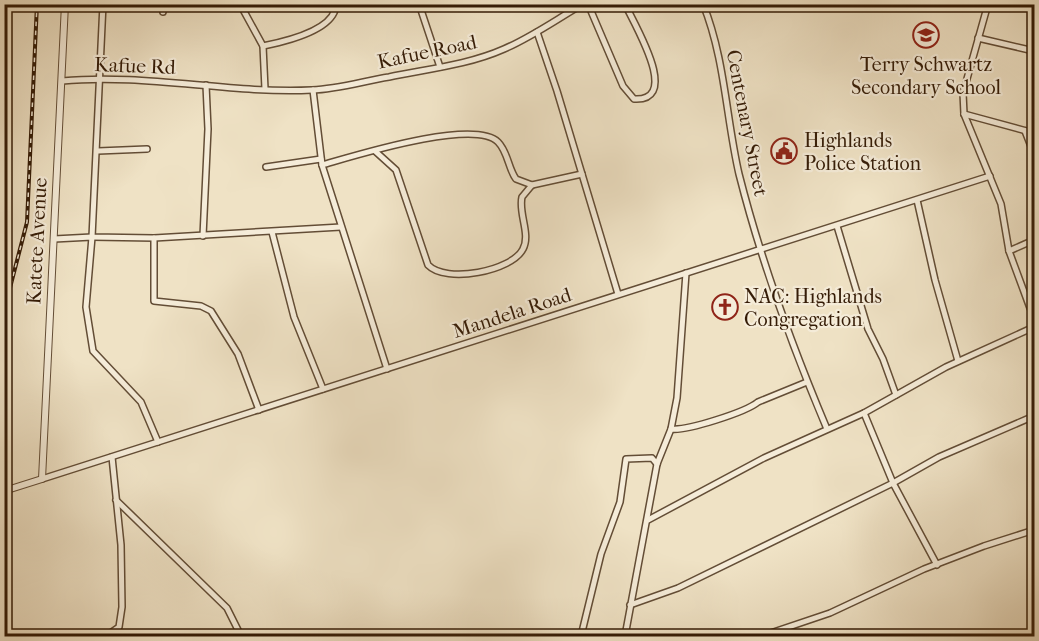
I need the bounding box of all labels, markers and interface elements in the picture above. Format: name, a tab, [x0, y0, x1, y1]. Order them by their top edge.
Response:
school or university icon: Terry Schwartz Secondary School	[911, 20, 941, 50]
street label: Kafue Road	[375, 30, 480, 74]
street label: Centenary Street	[722, 48, 772, 198]
street label: Kafue Rd	[94, 53, 177, 79]
place label: Terry Schwartz Secondary School	[851, 53, 1001, 99]
place label: Highlands Police Station	[804, 129, 922, 175]
public building icon: Highlands Police Station	[769, 136, 799, 166]
street label: Katete Avenue	[22, 177, 52, 305]
street label: Mandela Road	[450, 283, 575, 343]
place label: NAC: Highlands Congregation	[744, 285, 882, 331]
church icon: NAC: Highlands Congregation	[710, 292, 740, 322]

